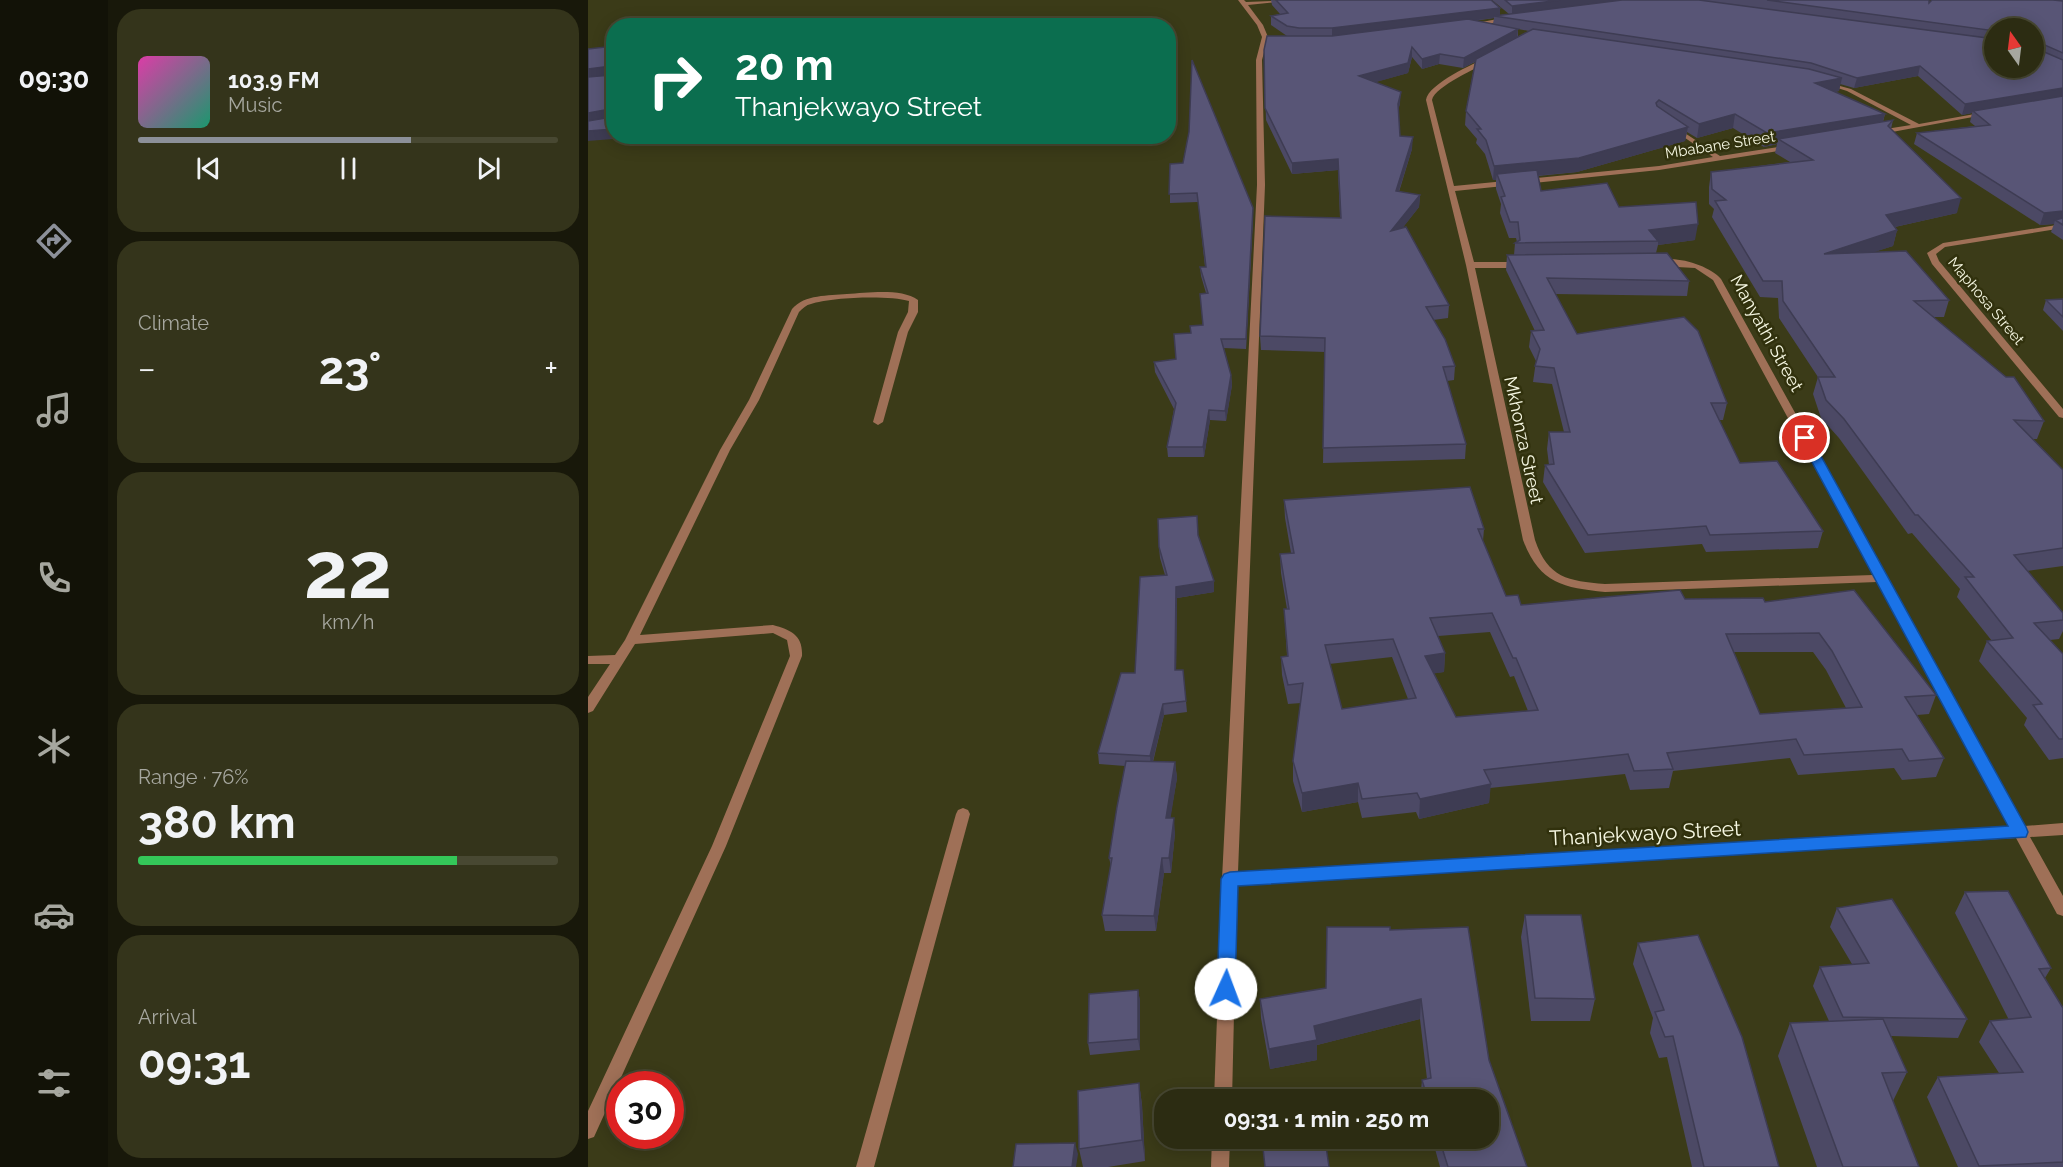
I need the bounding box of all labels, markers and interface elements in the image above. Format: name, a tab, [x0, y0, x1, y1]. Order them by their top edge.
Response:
north arrow	[1984, 18, 2044, 78]
map controls	[1984, 18, 2044, 78]
text: 20 m	[735, 41, 834, 90]
icon: right	[636, 42, 714, 120]
text: 09:30	[19, 63, 89, 94]
text: 103.9 FM	[228, 67, 320, 93]
text: Thanjekwayo Street	[735, 91, 982, 122]
text: Music	[228, 93, 282, 117]
street label: Mbabane Street	[1664, 127, 1776, 163]
icon: previous	[192, 152, 225, 185]
icon: pause	[332, 152, 365, 185]
icon: next	[472, 152, 505, 185]
icon: directions	[33, 220, 75, 262]
street label: Maphosa Street	[1944, 253, 2028, 349]
street label: Manyathi Street	[1726, 271, 1808, 395]
text: Climate	[138, 311, 209, 335]
text: 23°	[319, 342, 381, 395]
text: −	[138, 349, 156, 388]
text: +	[544, 349, 558, 388]
street label: Mkhonza Street	[1500, 374, 1548, 506]
icon: music	[33, 389, 75, 431]
pin	[1779, 412, 1830, 463]
icon: arrive	[1788, 421, 1821, 454]
text: 22	[304, 525, 392, 616]
icon: phone	[33, 557, 75, 599]
text: km/h	[322, 610, 374, 634]
icon: climate	[33, 725, 75, 767]
text: Range · 76%	[138, 765, 249, 789]
text: 380 km	[138, 796, 296, 849]
street label: Thanjekwayo Street	[1549, 815, 1741, 851]
icon: car	[33, 894, 75, 936]
position arrow	[1194, 957, 1258, 1021]
text: Arrival	[138, 1005, 197, 1029]
text: 09:31	[138, 1036, 251, 1089]
icon: filters	[33, 1062, 75, 1104]
speed limit sign: 30	[606, 1071, 684, 1149]
text: 09:31 · 1 min · 250 m	[1224, 1106, 1429, 1132]

